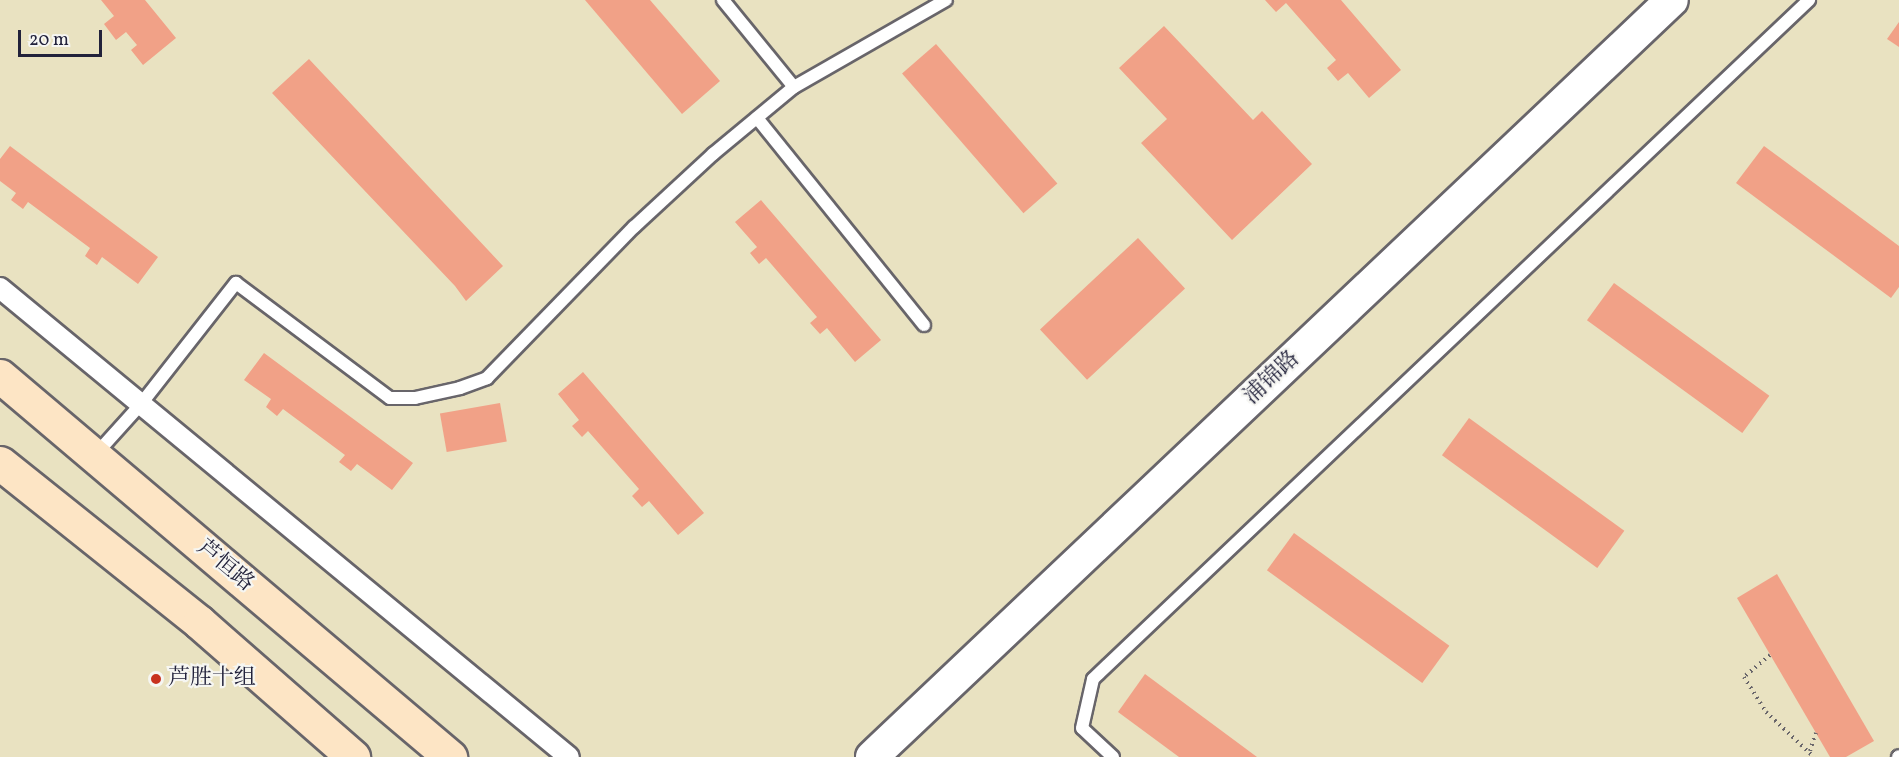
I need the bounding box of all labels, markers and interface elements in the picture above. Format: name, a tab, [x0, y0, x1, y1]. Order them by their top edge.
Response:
scale bar	[21, 18, 105, 56]
text: 20 m	[29, 28, 69, 53]
street label: 浦锦路	[1239, 346, 1305, 410]
street label: 芦恒路	[191, 535, 259, 597]
place label: 芦胜十组	[168, 666, 256, 692]
marker: 芦胜十组	[149, 672, 163, 686]

